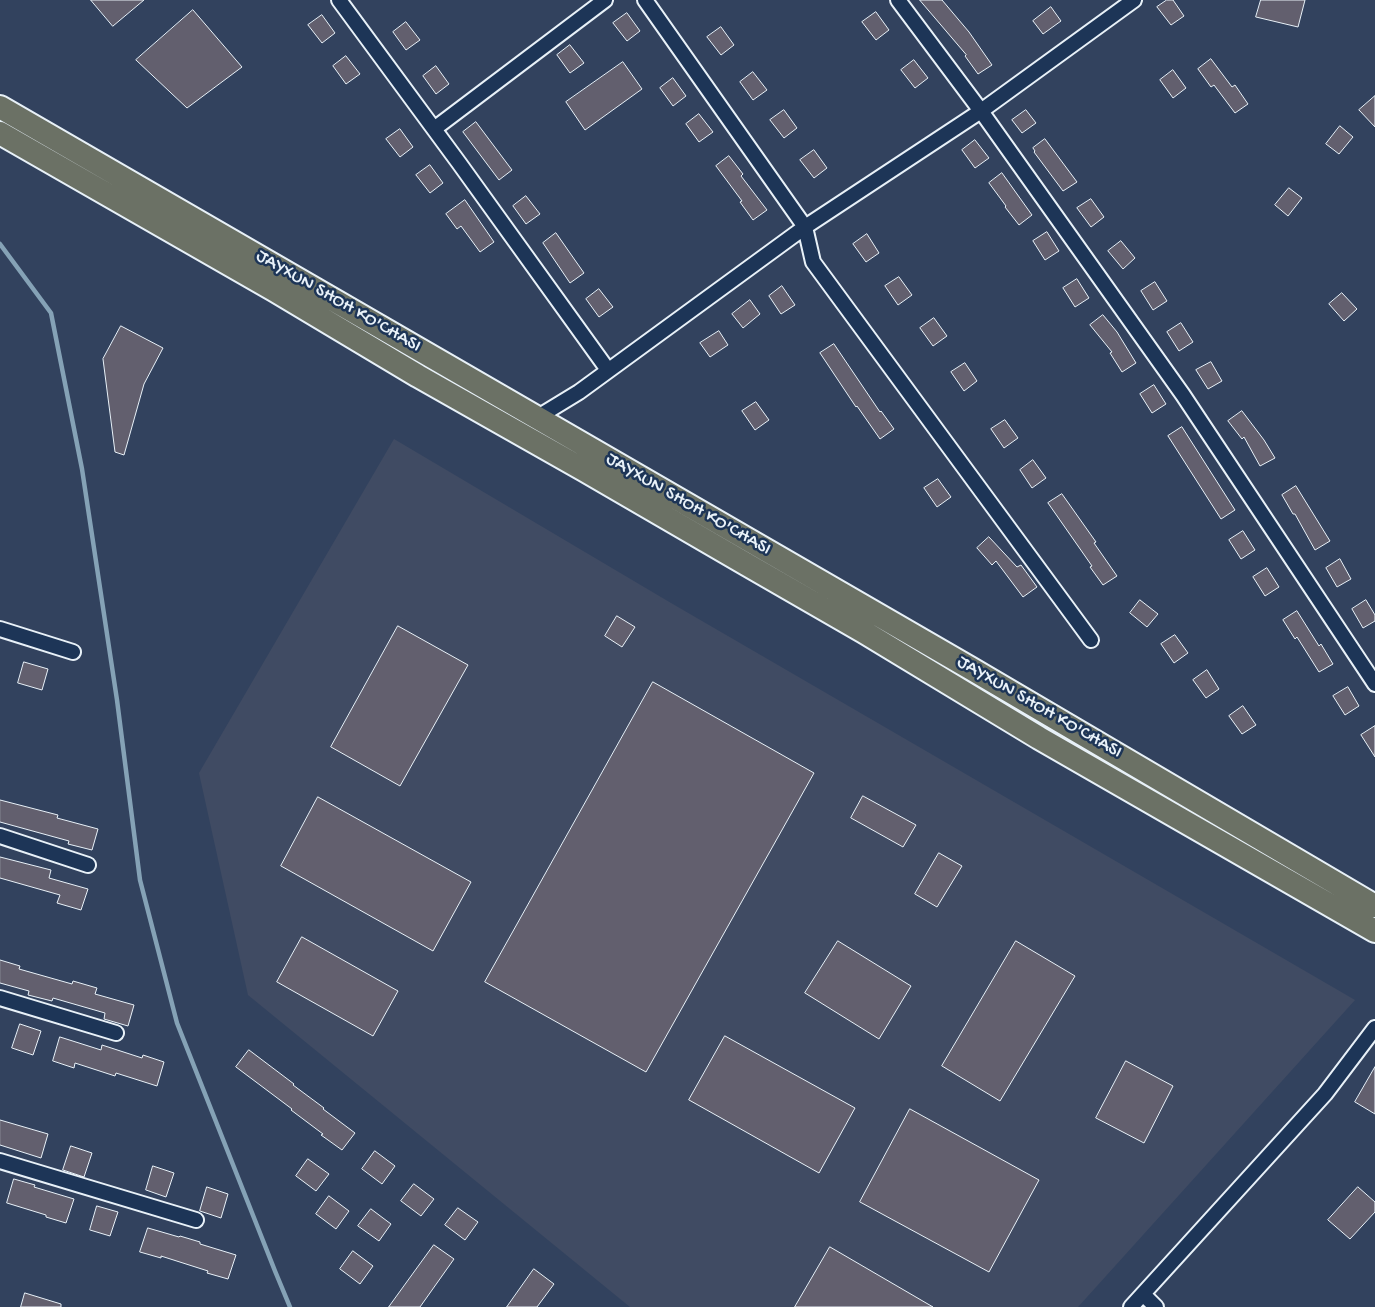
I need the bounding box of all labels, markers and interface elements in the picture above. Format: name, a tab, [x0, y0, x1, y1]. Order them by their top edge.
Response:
street label: JAYXUN SHOH KO'CHASI	[251, 245, 425, 359]
street label: JAYXUN SHOH KO'CHASI	[601, 448, 775, 562]
street label: JAYXUN SHOH KO'CHASI	[952, 651, 1126, 765]

